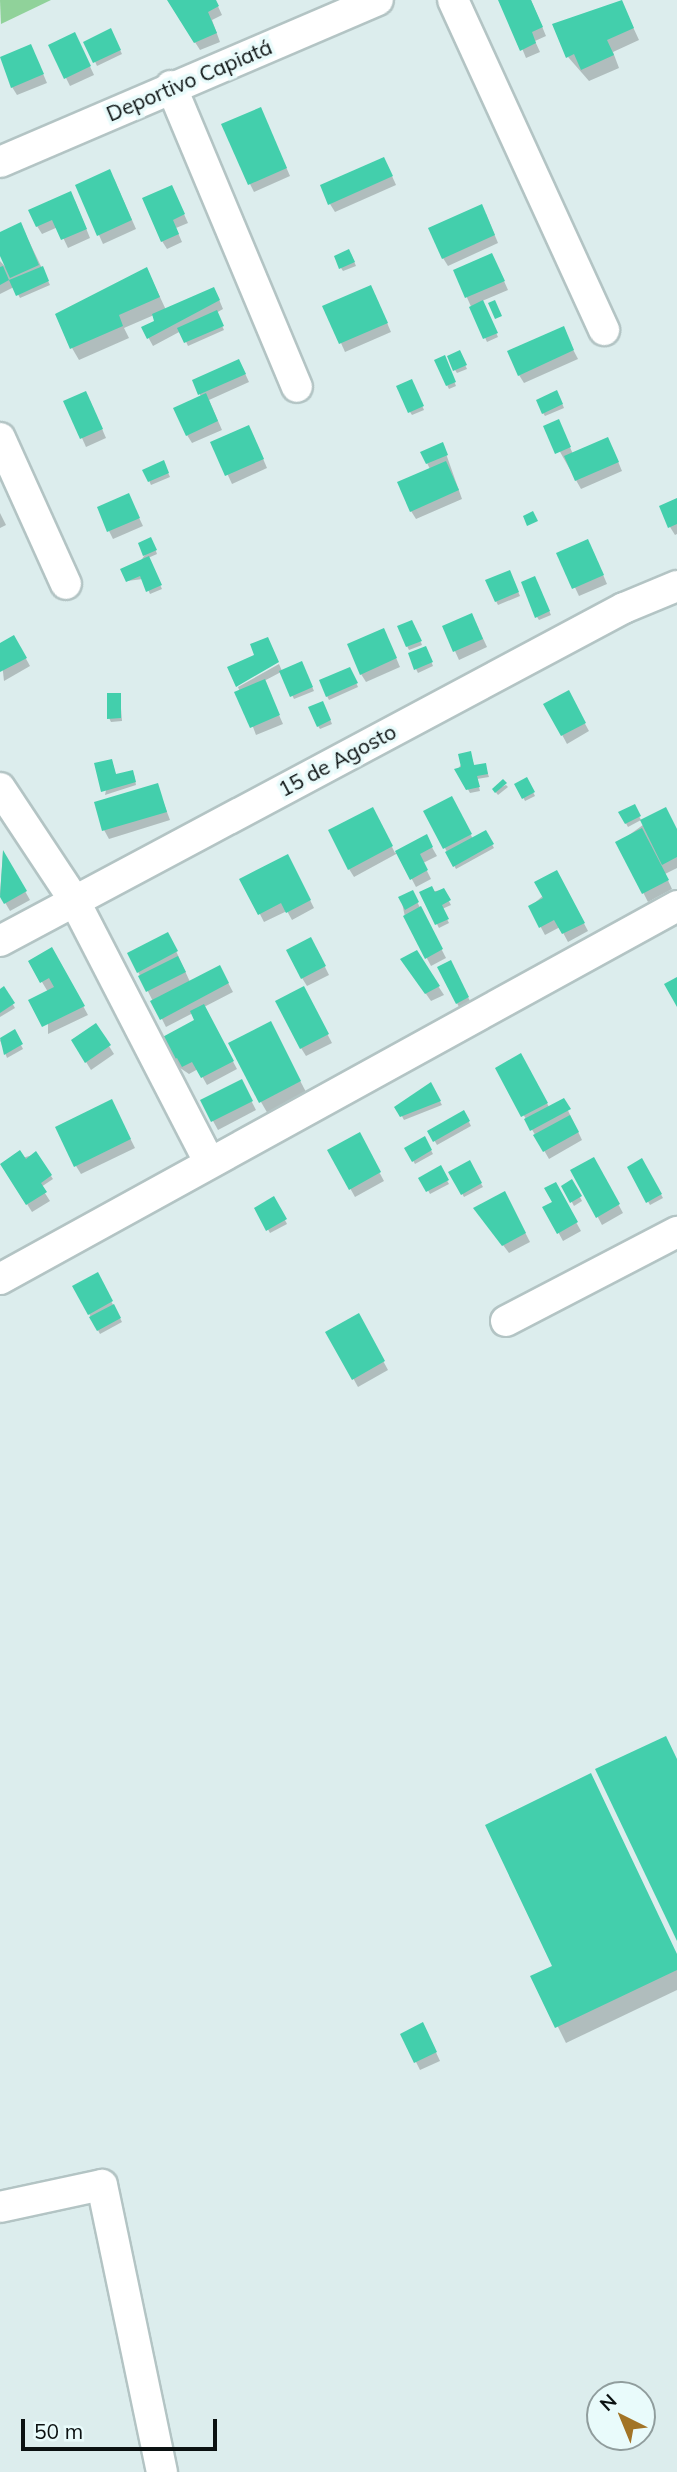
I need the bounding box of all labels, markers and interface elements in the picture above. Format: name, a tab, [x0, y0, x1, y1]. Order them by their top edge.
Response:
street label: Deportivo Capiatá	[102, 34, 276, 126]
street label: 15 de Agosto	[274, 718, 400, 802]
north arrow	[586, 2381, 656, 2451]
text: N	[595, 2388, 621, 2416]
scale bar	[24, 2406, 220, 2450]
text: 50 m	[34, 2418, 83, 2444]

